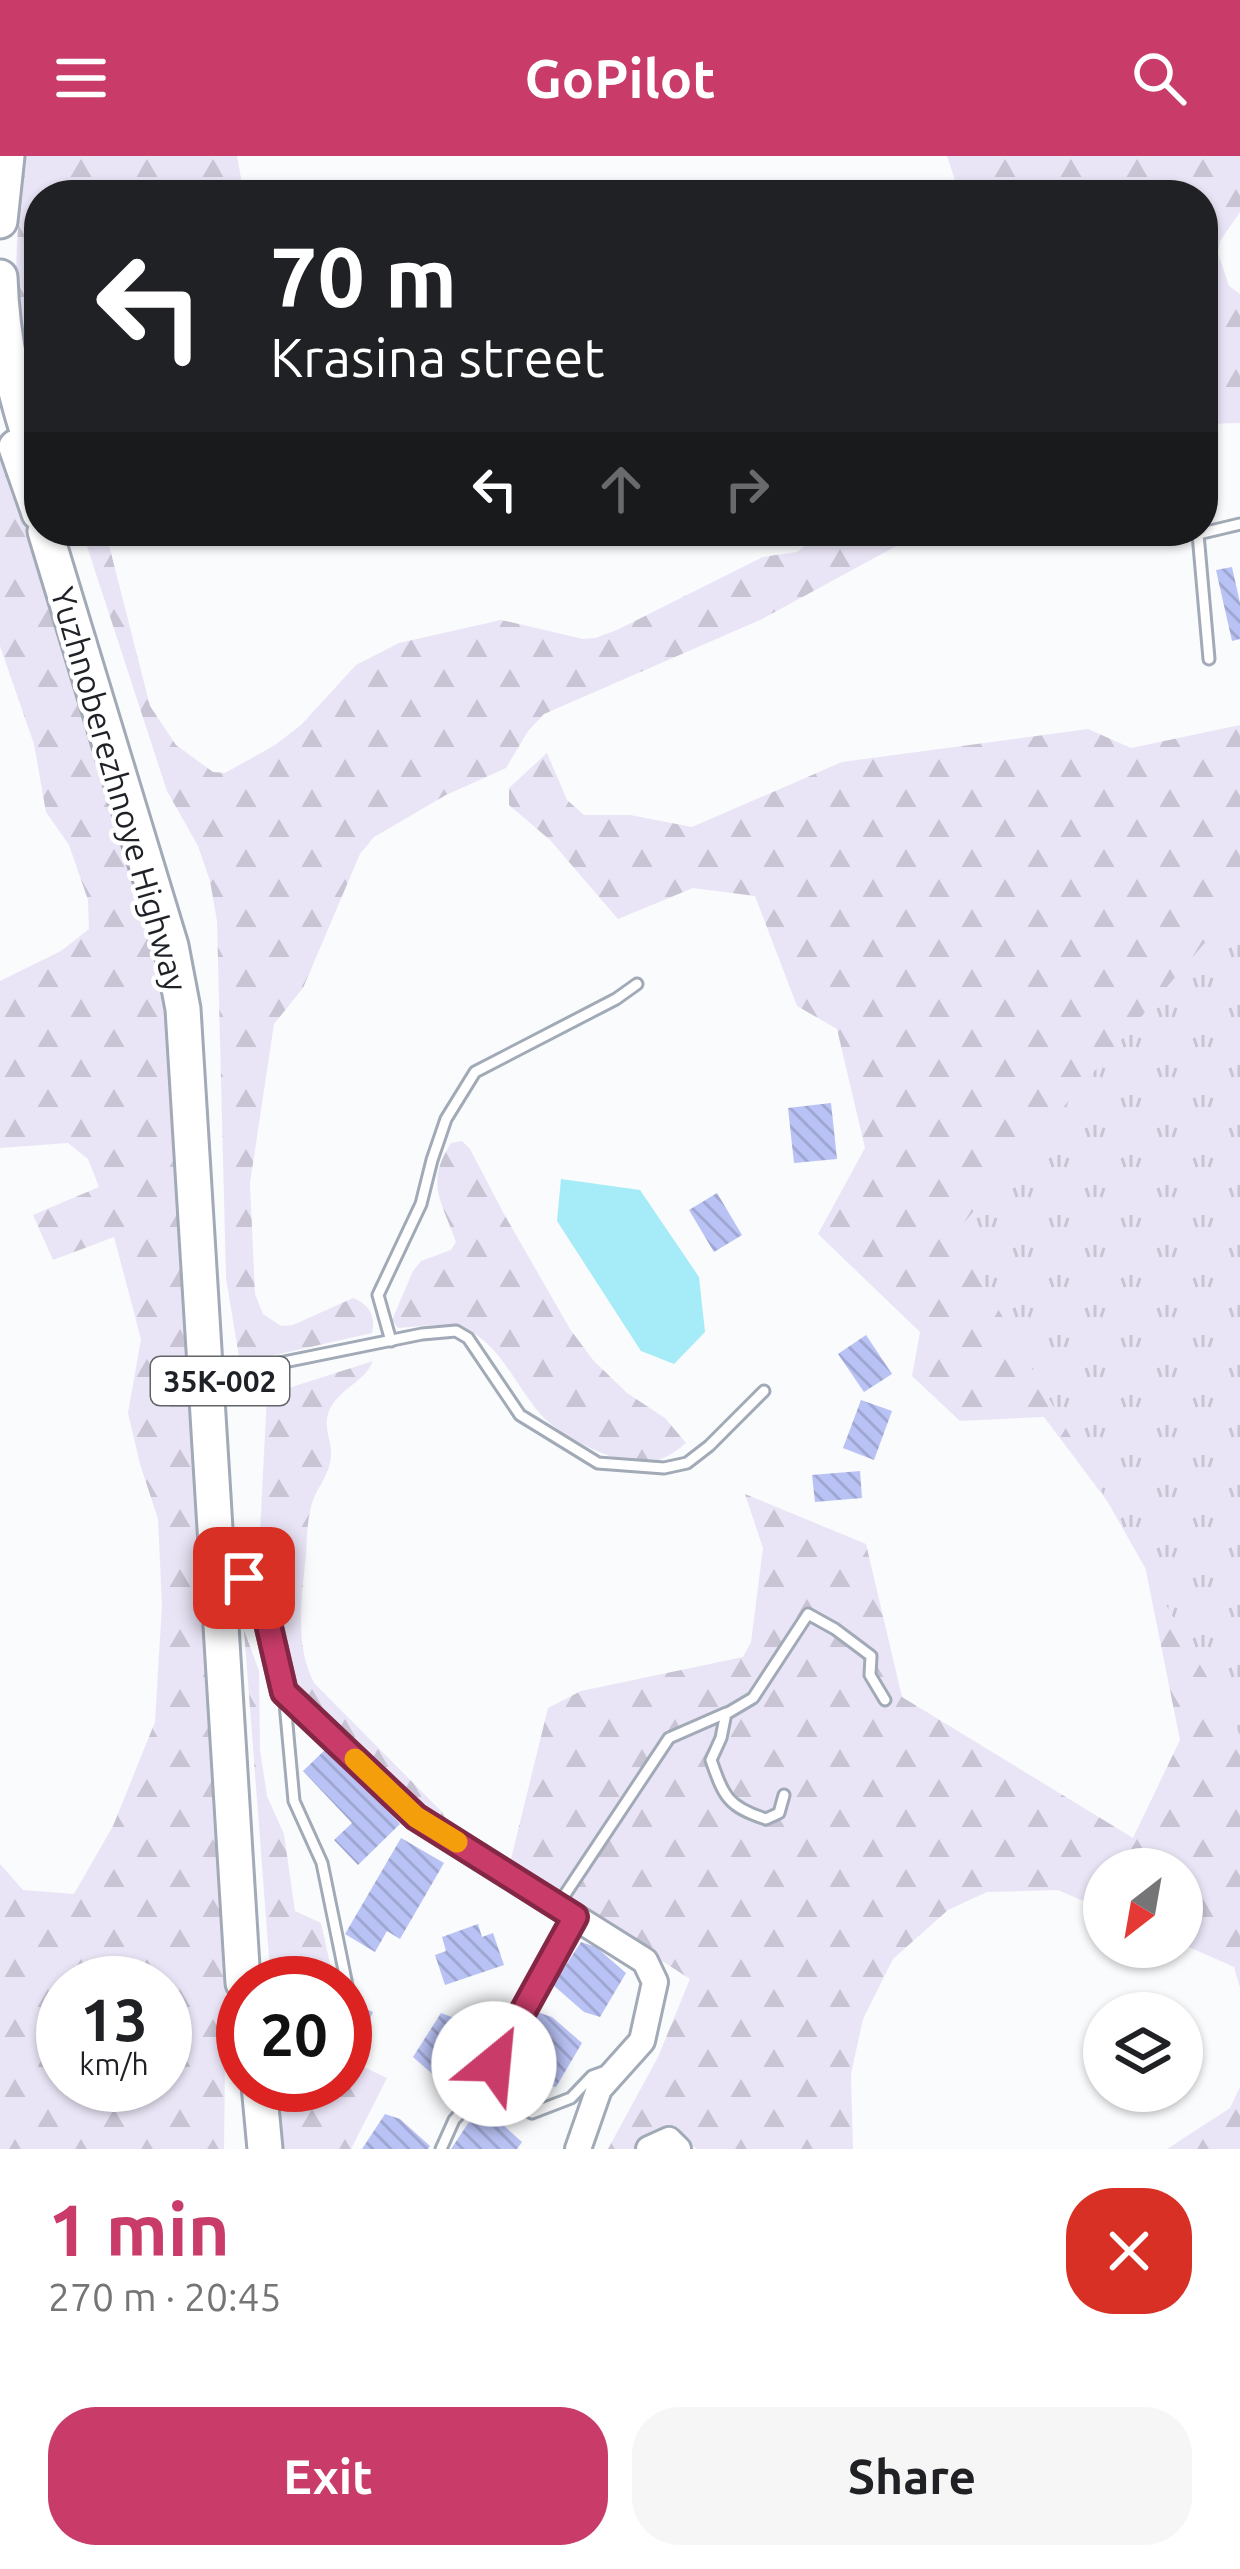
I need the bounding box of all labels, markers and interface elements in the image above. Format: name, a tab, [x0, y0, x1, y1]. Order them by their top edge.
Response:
icon: menu	[48, 45, 114, 111]
icon: search	[1126, 45, 1192, 111]
text: GoPilot	[524, 48, 716, 108]
icon: left	[72, 228, 228, 384]
text: 70 m	[270, 229, 457, 323]
text: Krasina street	[270, 327, 604, 387]
icon: left	[462, 456, 528, 522]
icon: ahead	[588, 456, 654, 522]
icon: right	[714, 456, 780, 522]
street label: Yuzhnoberezhnoye Highway	[45, 583, 195, 995]
road number: 35К-002	[151, 1357, 289, 1405]
pin	[193, 1527, 295, 1629]
icon: arrive	[211, 1545, 277, 1611]
north arrow	[1083, 1848, 1203, 1968]
map controls	[1083, 1848, 1203, 2112]
speed limit sign: 20	[216, 1956, 372, 2112]
text: 13	[80, 1985, 148, 2052]
button: layers	[1083, 1992, 1203, 2112]
position arrow	[431, 2001, 557, 2127]
text: km/h	[79, 2047, 149, 2081]
button: close	[1066, 2188, 1192, 2314]
text: 1 min	[48, 2189, 230, 2270]
text: 270 m · 20:45	[48, 2275, 282, 2318]
button: Exit	[48, 2407, 608, 2545]
button: Share	[632, 2407, 1192, 2545]

